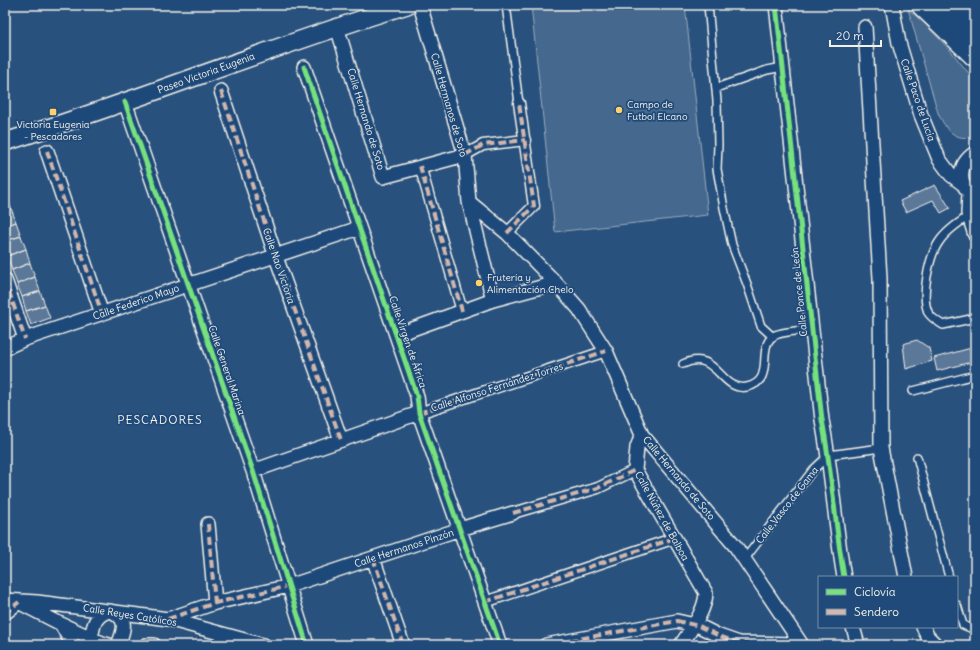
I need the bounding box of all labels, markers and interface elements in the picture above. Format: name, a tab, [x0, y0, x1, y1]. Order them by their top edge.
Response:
scale bar	[830, 22, 881, 48]
text: 20 m	[836, 28, 864, 43]
street label: Paseo Victoria Eugenia	[156, 49, 257, 97]
street label: Calle Hermanos de Soto	[428, 52, 470, 159]
street label: Calle Paco de Lucía	[898, 57, 938, 143]
street label: Calle Hernando de Soto	[344, 66, 388, 172]
place label: Campo de Futbol Elcano	[627, 98, 688, 123]
marker: Campo de Futbol Elcano	[614, 105, 624, 115]
marker: Victoria Eugenia - Pescadores	[48, 107, 58, 117]
place label: Victoria Eugenia - Pescadores	[16, 118, 90, 143]
street label: Calle Nao Victoria	[260, 226, 298, 306]
street label: Calle Ponce de León	[788, 246, 810, 337]
place label: Frutería y Alimentación Chelo	[487, 271, 574, 296]
marker: Frutería y Alimentación Chelo	[474, 278, 484, 288]
street label: Calle Federico Mayo	[91, 281, 181, 323]
street label: Calle Virgen de África	[386, 294, 430, 390]
street label: Calle General Marina	[206, 323, 249, 417]
street label: Calle Alfonso Fernández Torres	[429, 359, 565, 415]
district label: PESCADORES	[117, 412, 203, 427]
street label: Calle Hernando de Soto	[640, 433, 718, 523]
street label: Calle Vasco de Gama	[753, 464, 821, 546]
street label: Calle Núñez de Balboa	[632, 469, 692, 563]
street label: Calle Hermanos Pinzón	[353, 526, 456, 570]
legend	[818, 576, 958, 628]
text: Ciclovía	[854, 584, 896, 599]
street label: Calle Reyes Católicos	[82, 601, 178, 629]
text: Sendero	[854, 604, 899, 619]

